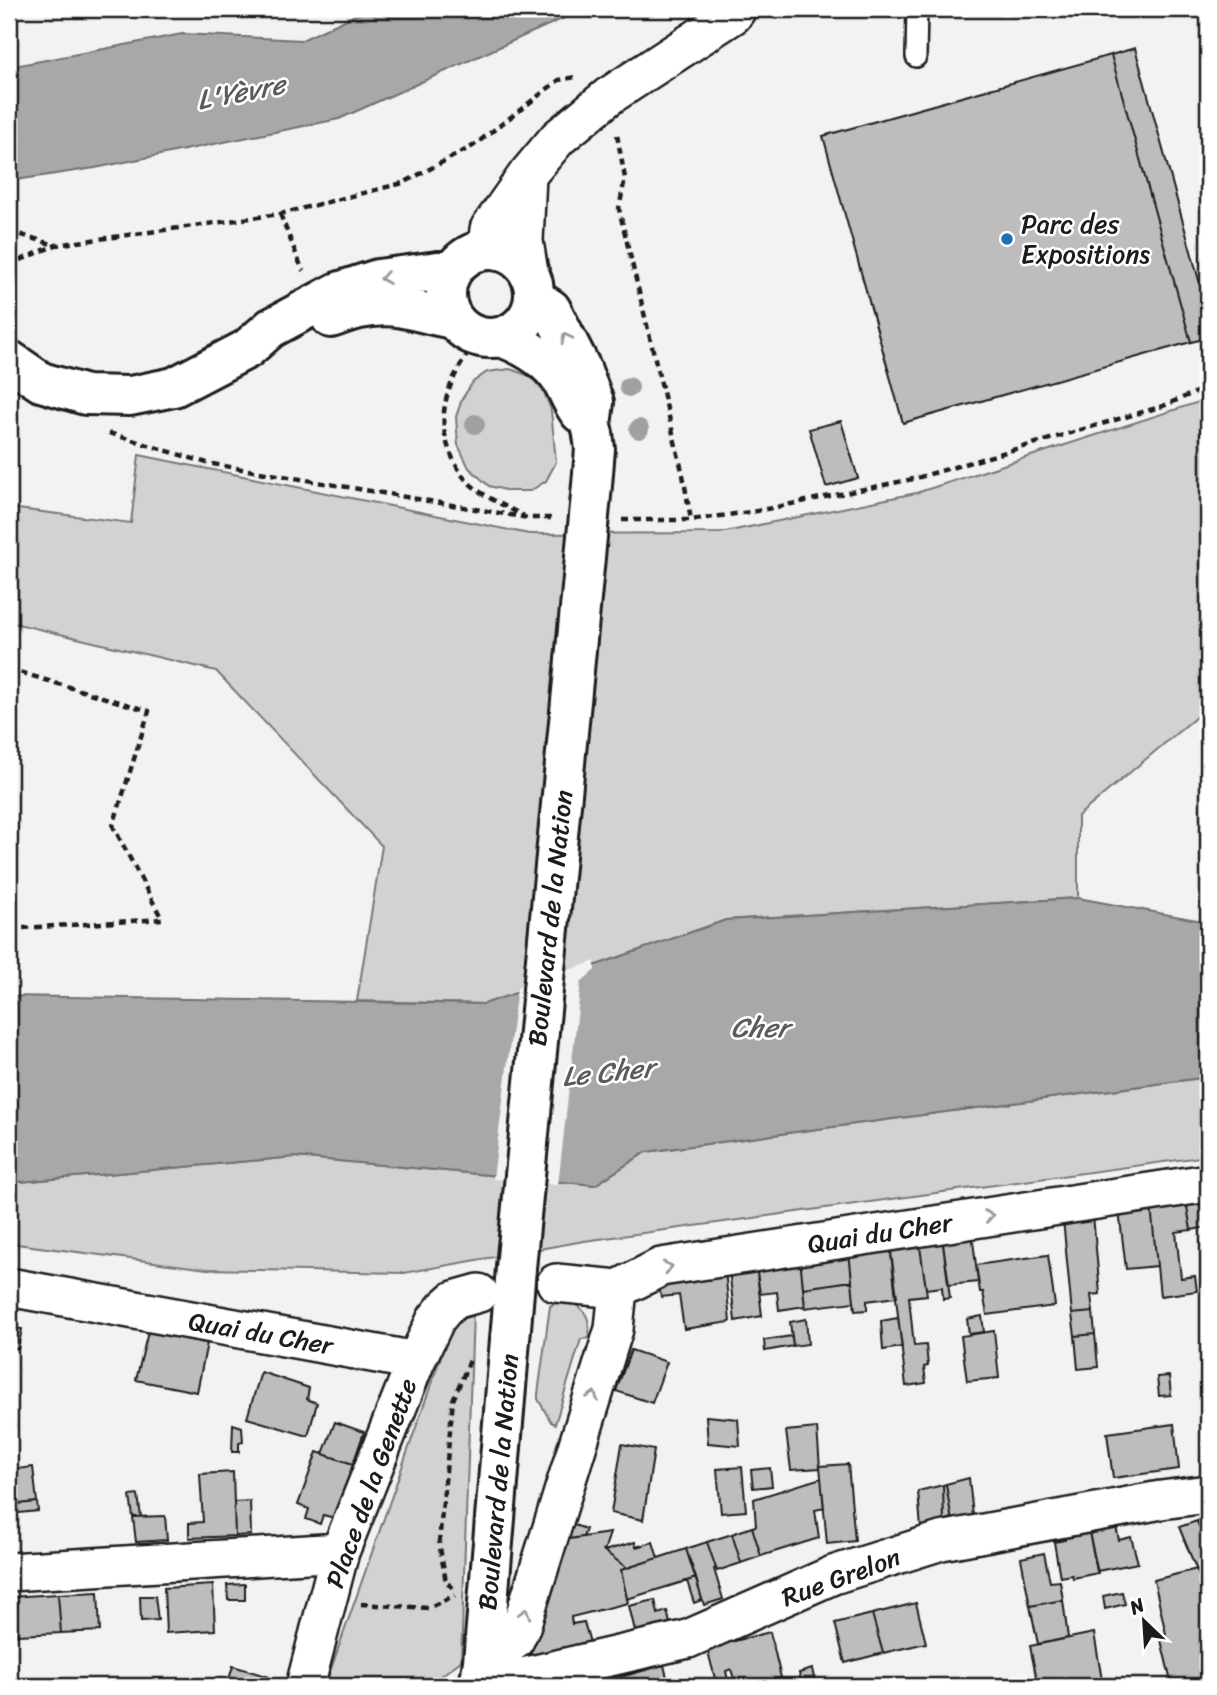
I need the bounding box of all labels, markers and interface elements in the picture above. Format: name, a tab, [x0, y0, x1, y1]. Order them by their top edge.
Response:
water label: L'Yèvre	[193, 59, 292, 125]
place label: Parc des Expositions	[1021, 201, 1150, 277]
marker: Parc des Expositions	[999, 231, 1015, 247]
one-way arrow	[379, 270, 391, 285]
one-way arrow	[561, 333, 575, 345]
street label: Boulevard de la Nation	[514, 788, 586, 1048]
water label: Cher	[731, 1003, 795, 1052]
water label: Le Cher	[559, 1042, 662, 1101]
street label: Quai du Cher	[804, 1199, 957, 1267]
one-way arrow	[983, 1209, 995, 1224]
one-way arrow	[661, 1260, 673, 1275]
street label: Quai du Cher	[185, 1298, 338, 1369]
street label: Boulevard de la Nation	[464, 1352, 532, 1612]
street label: Place de la Genette	[312, 1372, 430, 1594]
one-way arrow	[585, 1390, 599, 1402]
street label: Rue Grelon	[775, 1534, 907, 1620]
north arrow	[1108, 1586, 1178, 1656]
text: N	[1123, 1588, 1151, 1624]
one-way arrow	[517, 1607, 532, 1619]

